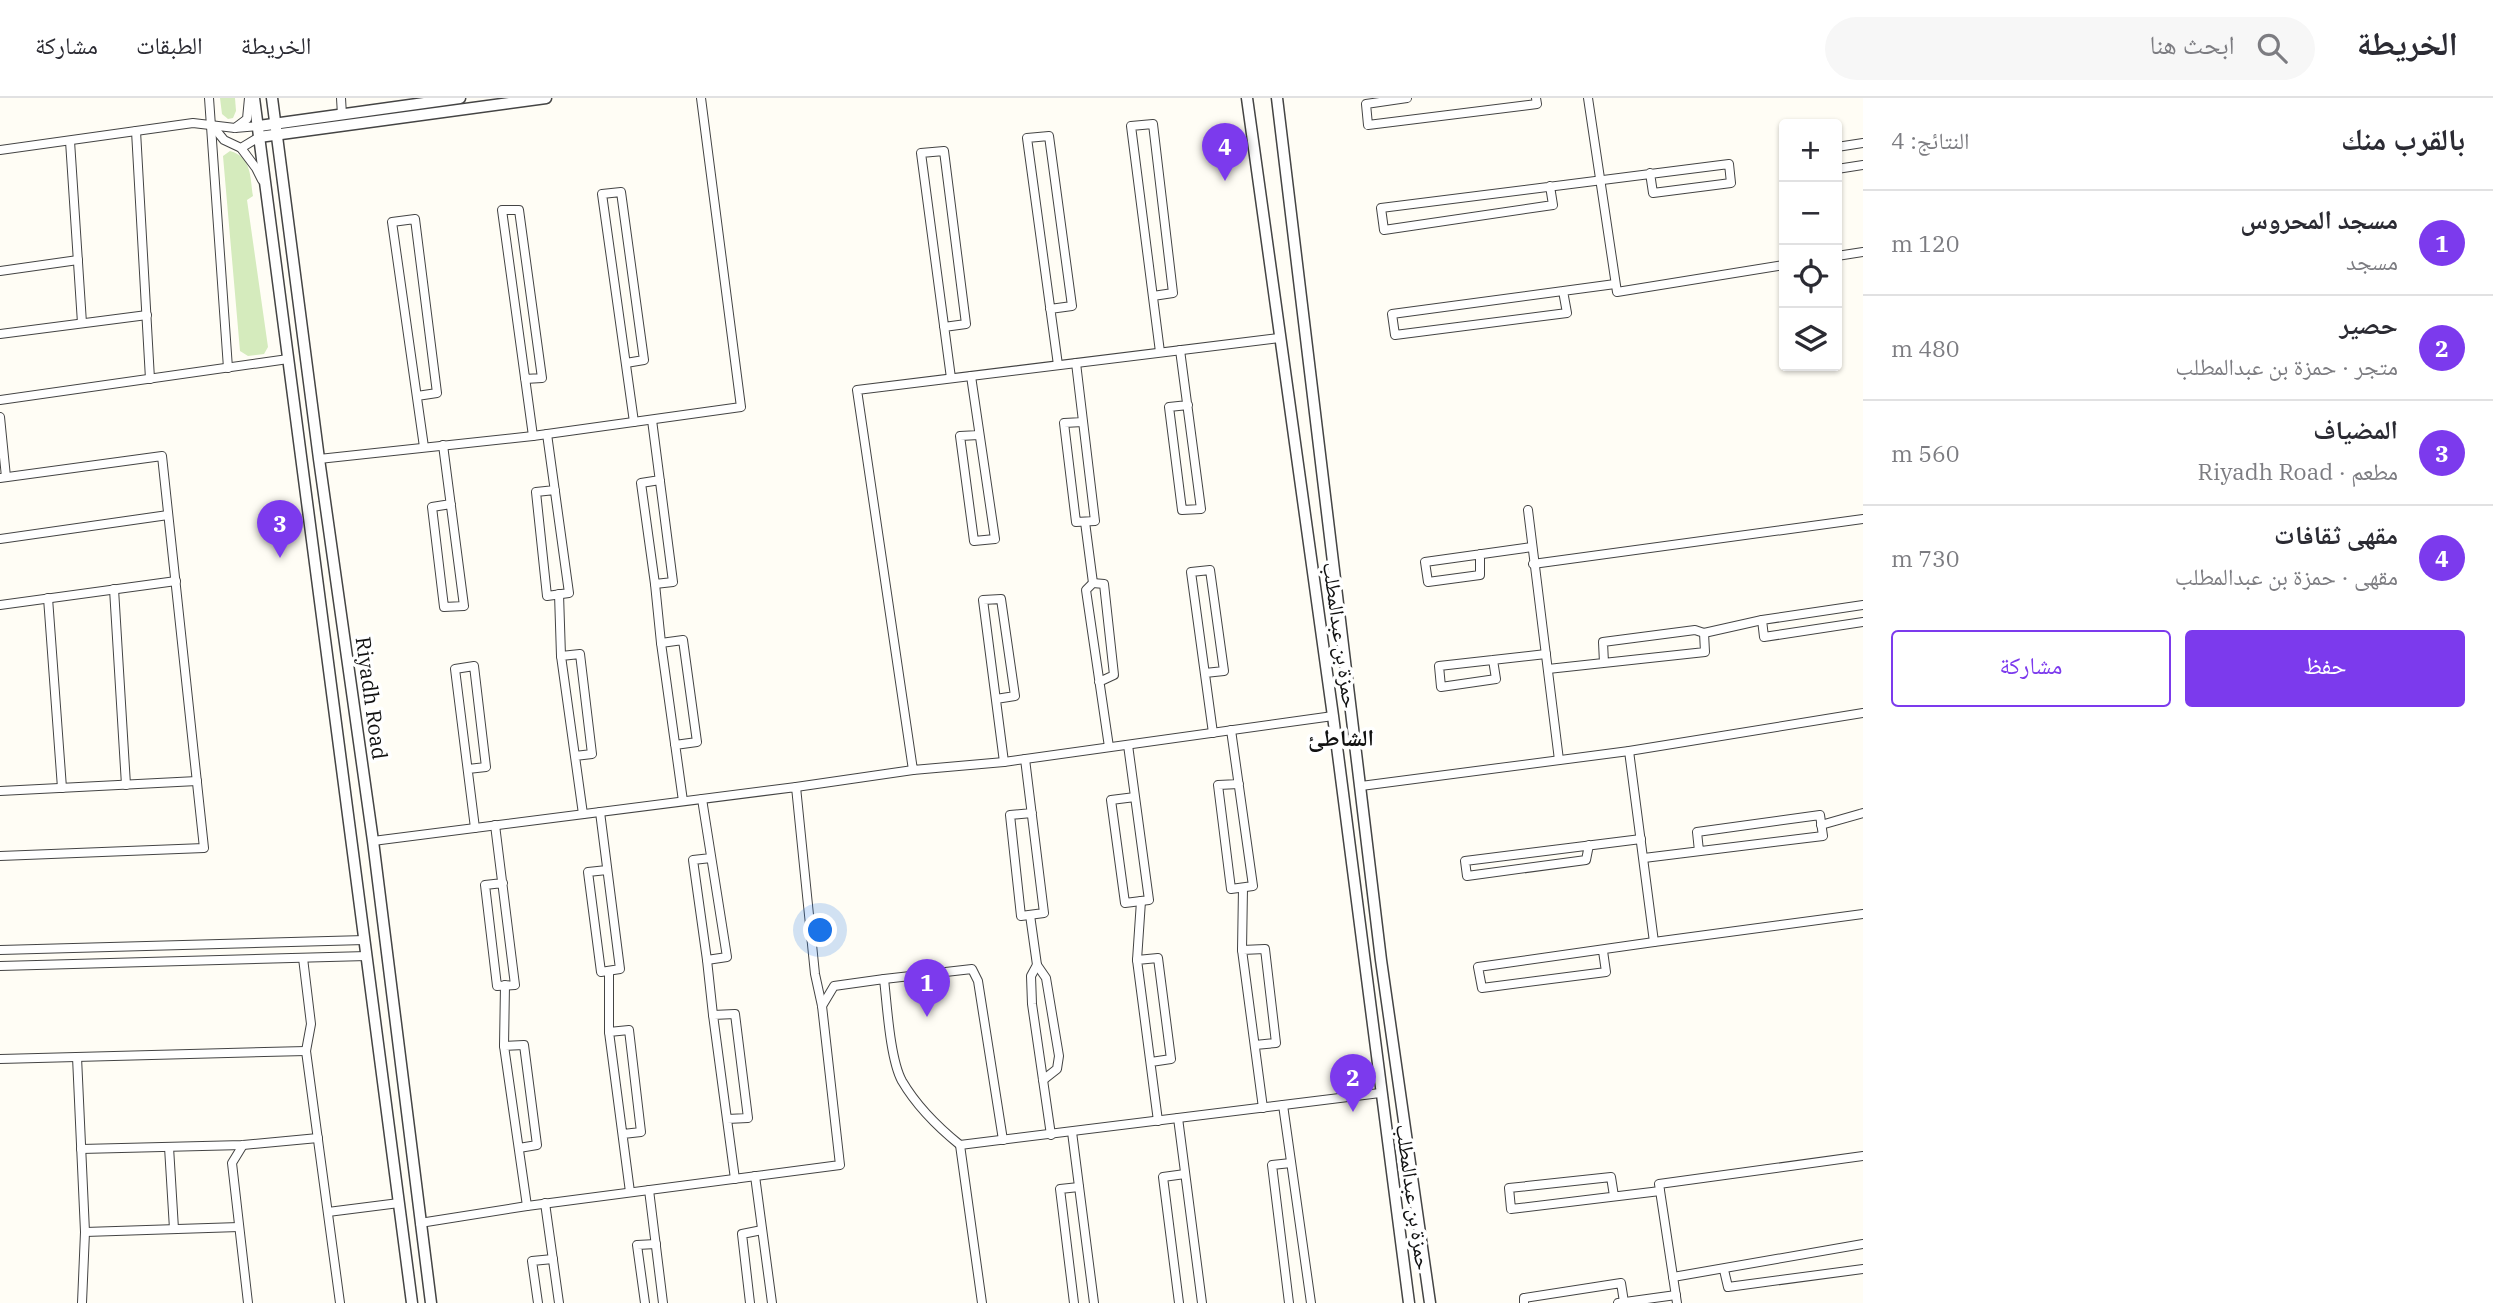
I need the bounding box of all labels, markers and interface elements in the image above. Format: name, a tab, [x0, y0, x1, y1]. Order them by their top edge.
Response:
search box	[1825, 17, 2315, 80]
text: الخريطة	[2357, 21, 2458, 64]
text: ابحث هنا	[2149, 27, 2235, 61]
text: مشاركة	[35, 29, 98, 61]
text: الطبقات	[136, 29, 203, 61]
text: الخريطة	[241, 29, 311, 61]
icon: search	[2253, 29, 2291, 67]
map controls	[1779, 119, 1842, 371]
button: +	[1779, 119, 1842, 182]
text: بالقرب منك	[2341, 119, 2465, 158]
pin: 4	[1202, 123, 1248, 181]
text: النتائج: 4	[1891, 125, 1970, 155]
button: −	[1779, 182, 1842, 245]
text: مسجد المحروس	[2240, 202, 2398, 236]
text: 120 m	[1891, 228, 1960, 258]
text: 1	[2435, 228, 2449, 258]
button: locate	[1779, 245, 1842, 308]
text: مسجد	[2346, 246, 2398, 276]
text: حصير	[2339, 307, 2398, 341]
button: layers	[1779, 308, 1842, 371]
text: 480 m	[1891, 333, 1960, 363]
text: 2	[2435, 333, 2449, 363]
text: متجر · حمزة بن عبدالمطلب	[2175, 351, 2398, 381]
text: المضياف	[2313, 412, 2398, 446]
text: 560 m	[1891, 438, 1960, 468]
text: 3	[2435, 438, 2449, 468]
text: مطعم · Riyadh Road	[2197, 456, 2398, 486]
pin: 3	[257, 500, 303, 558]
text: مقهى ثقافات	[2274, 517, 2398, 551]
text: 730 m	[1891, 543, 1960, 573]
text: 4	[2435, 543, 2449, 573]
street label: حمزة بن عبدالمطلب	[1317, 560, 1365, 710]
text: مقهى · حمزة بن عبدالمطلب	[2175, 561, 2398, 591]
button: مشاركة	[1891, 630, 2171, 707]
button: حفظ	[2185, 630, 2465, 707]
street label: Riyadh Road	[350, 635, 395, 762]
district label: الشاطئ	[1308, 722, 1374, 752]
your location	[803, 913, 837, 947]
pin: 1	[904, 959, 950, 1017]
pin: 2	[1330, 1054, 1376, 1112]
street label: حمزة بن عبدالمطلب	[1390, 1122, 1438, 1272]

